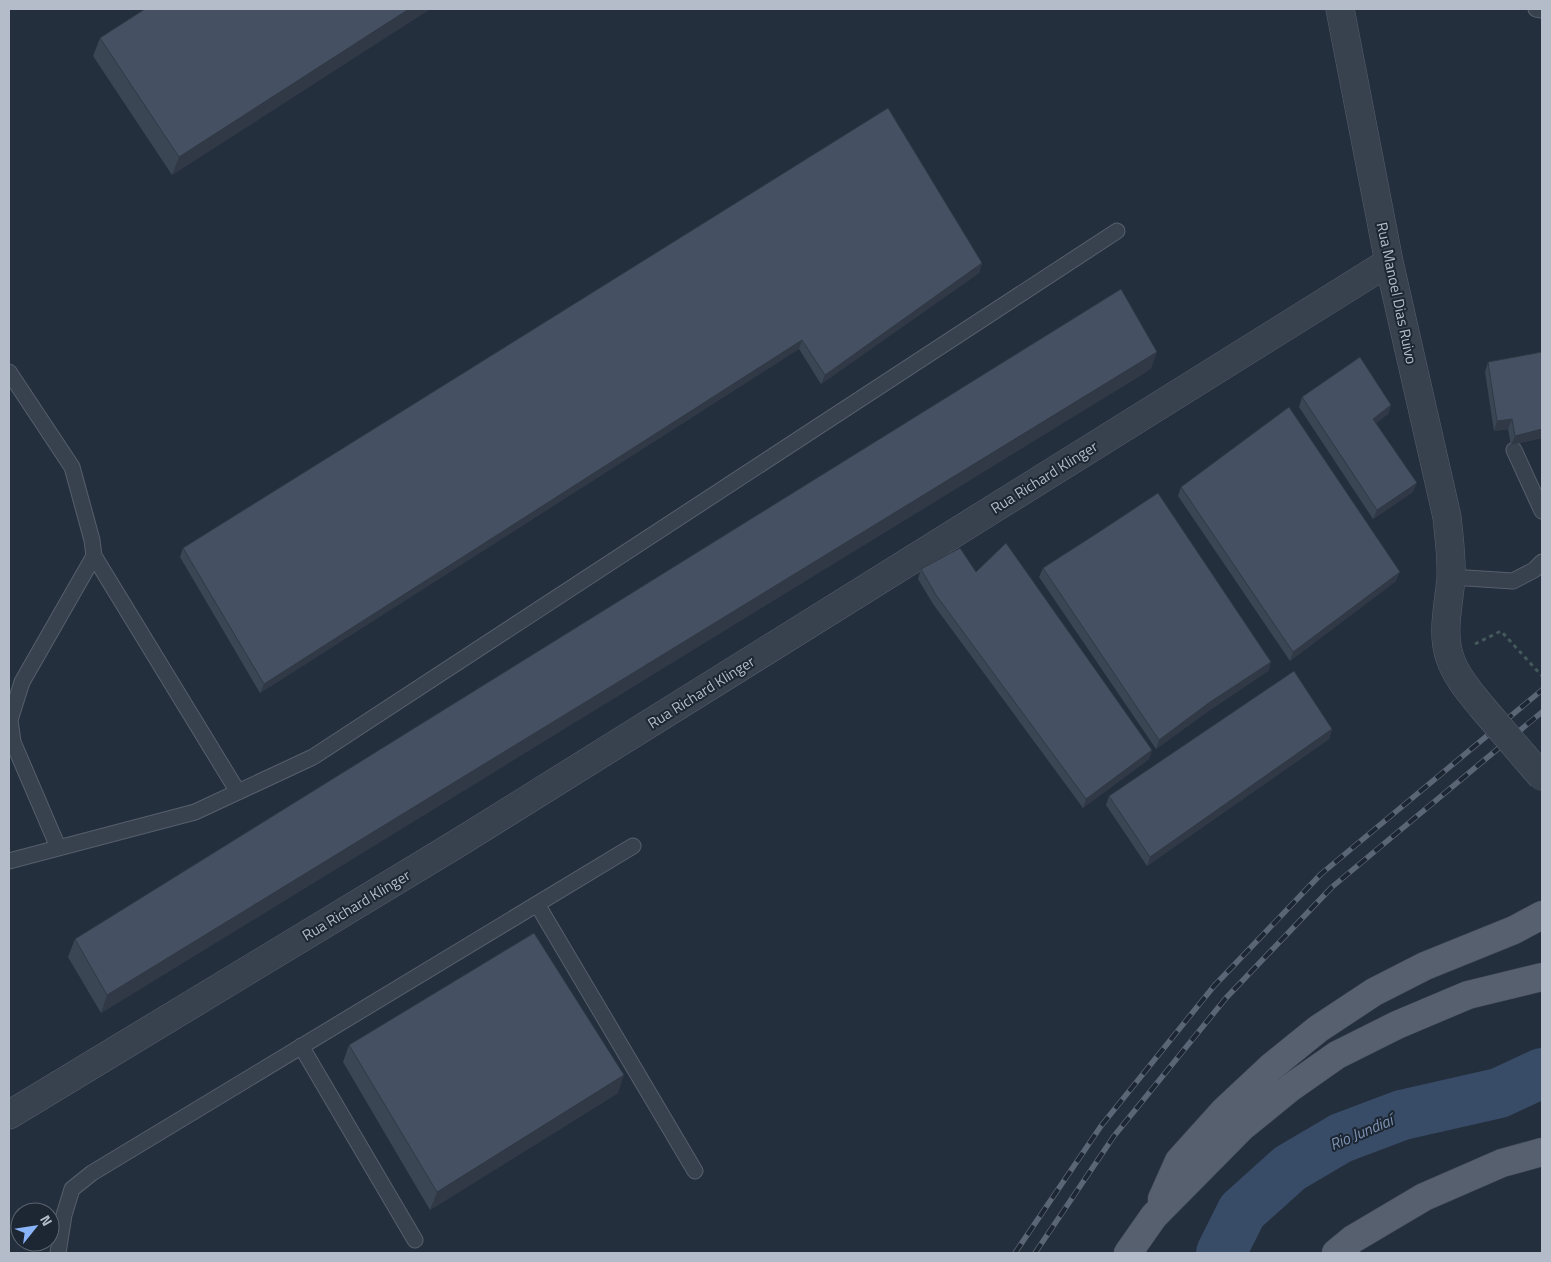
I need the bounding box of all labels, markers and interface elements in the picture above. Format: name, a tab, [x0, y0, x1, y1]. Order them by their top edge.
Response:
street label: Rua Manoel Dias Ruivo	[1371, 220, 1423, 366]
street label: Rua Richard Klinger	[986, 435, 1102, 519]
street label: Rua Richard Klinger	[643, 650, 759, 734]
street label: Rua Richard Klinger	[298, 864, 414, 946]
water label: Rio Jundiaí	[1326, 1107, 1400, 1156]
north arrow	[10, 1202, 60, 1252]
text: N	[35, 1211, 58, 1230]

